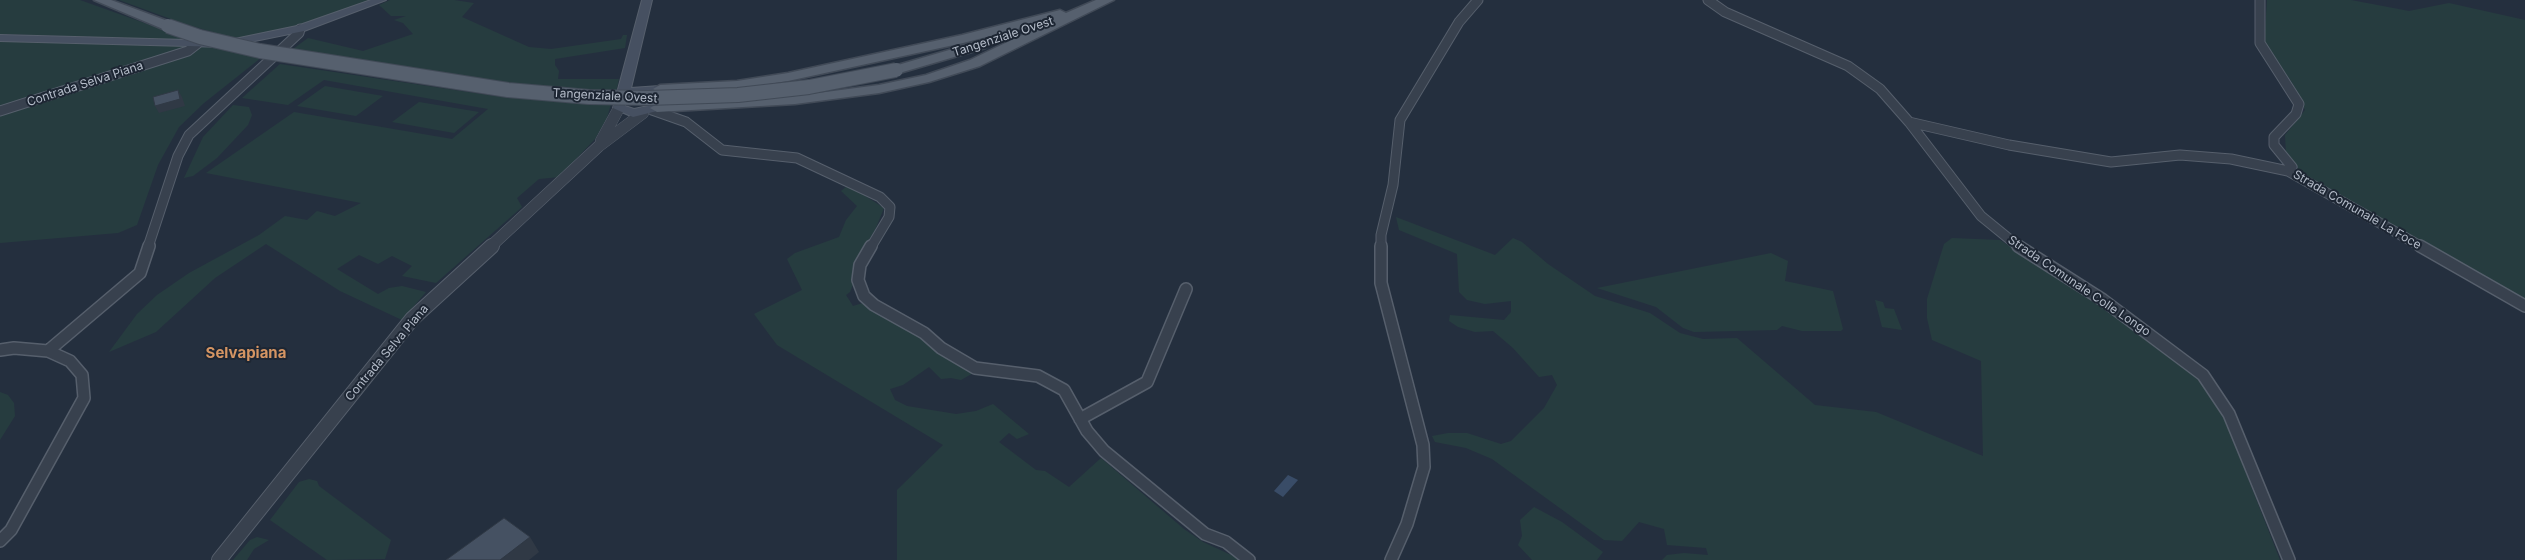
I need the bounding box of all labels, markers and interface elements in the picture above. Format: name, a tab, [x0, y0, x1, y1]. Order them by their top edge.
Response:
street label: Tangenziale Ovest	[951, 14, 1055, 60]
street label: Contrada Selva Piana	[25, 58, 145, 110]
street label: Tangenziale Ovest	[552, 86, 658, 106]
street label: Strada Comunale La Foce	[2290, 167, 2424, 253]
street label: Strada Comunale Colle Longo	[2005, 233, 2153, 339]
street label: Contrada Selva Piana	[343, 302, 431, 404]
district label: Selvapiana	[206, 344, 286, 362]

